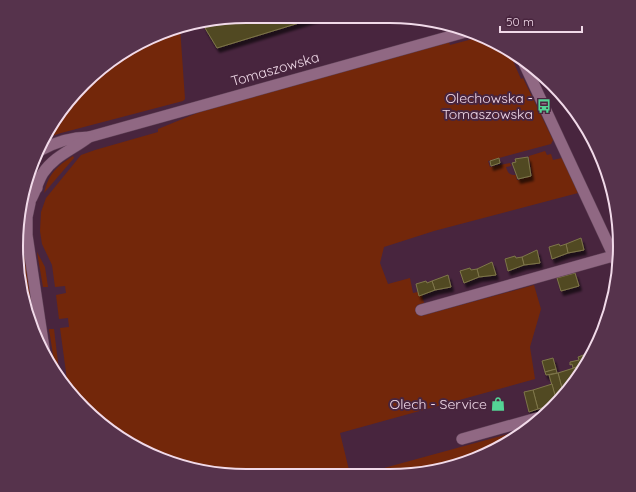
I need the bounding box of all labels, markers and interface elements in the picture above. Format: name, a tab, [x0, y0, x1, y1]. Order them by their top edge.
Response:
scale bar	[500, 8, 582, 34]
text: 50 m	[506, 14, 534, 29]
street label: Tomaszowska	[229, 48, 321, 90]
place label: Olechowska - Tomaszowska	[442, 89, 533, 123]
bus stop icon: Olechowska - Tomaszowska	[536, 98, 552, 114]
place label: Olech - Service	[390, 395, 487, 413]
shop icon: Olech - Service	[490, 396, 506, 412]

